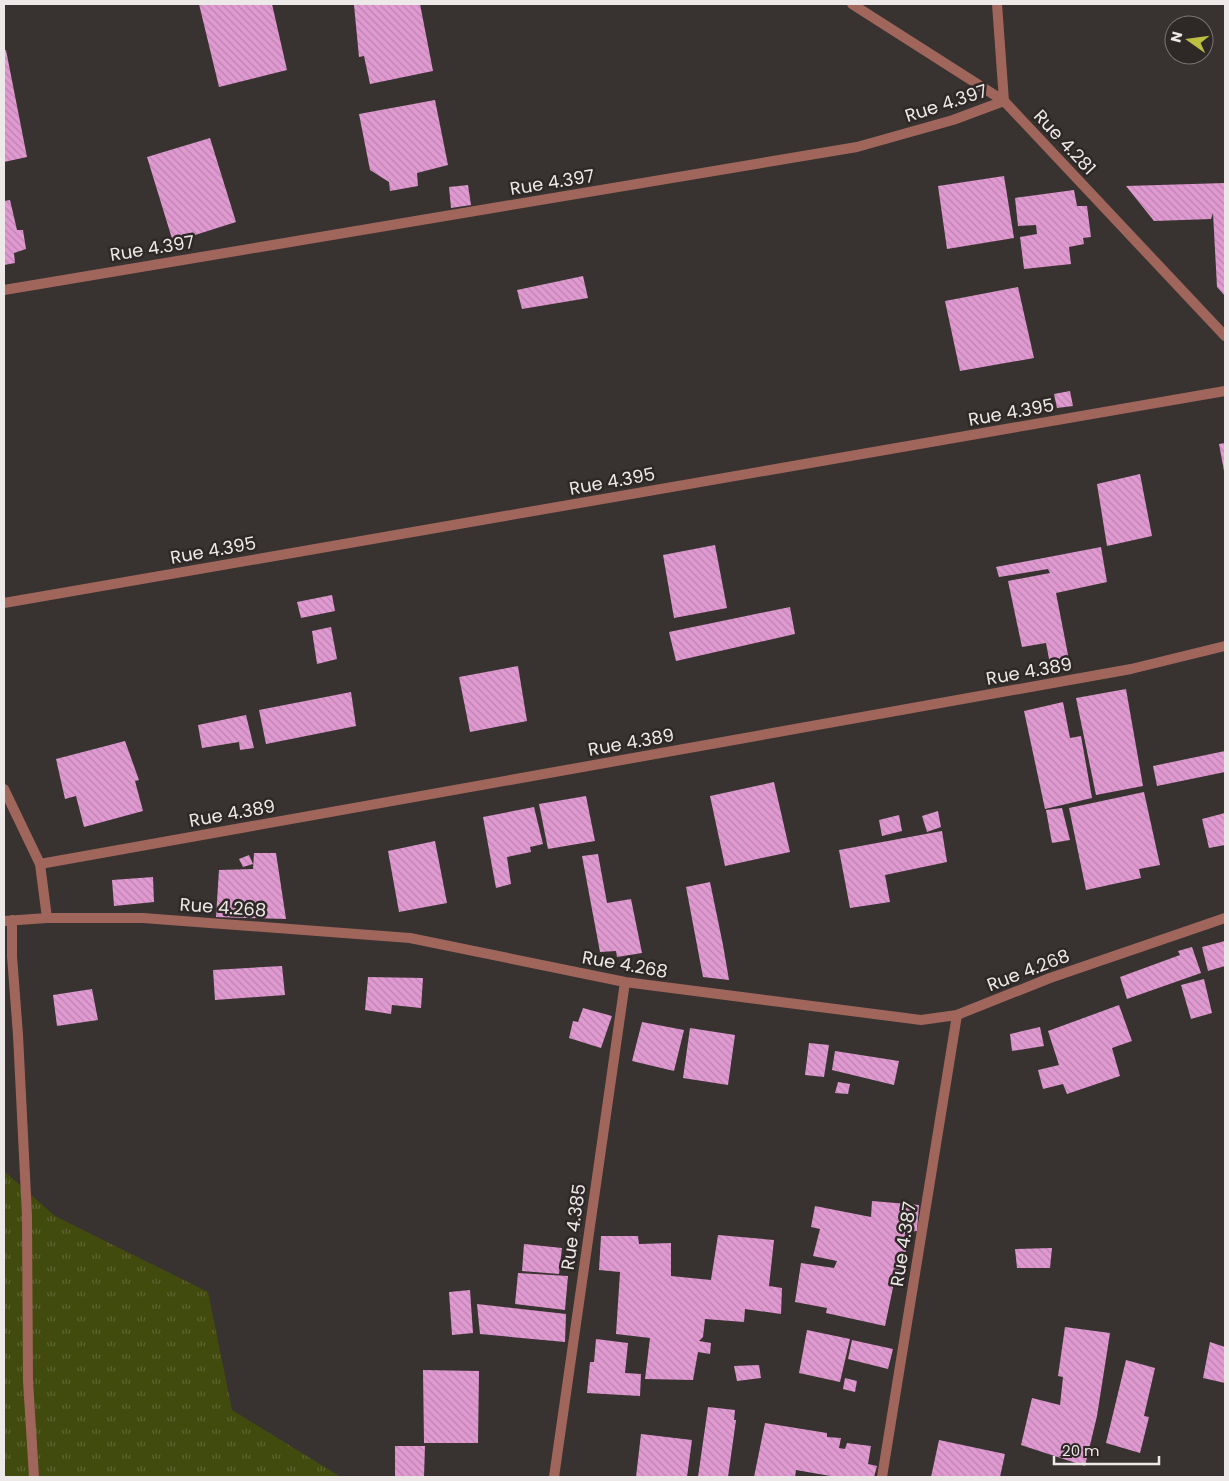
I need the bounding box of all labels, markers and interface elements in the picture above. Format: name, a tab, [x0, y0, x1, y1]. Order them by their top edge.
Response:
north arrow	[1164, 15, 1214, 65]
text: N	[1165, 29, 1187, 44]
street label: Rue 4.397	[902, 78, 991, 128]
street label: Rue 4.281	[1028, 104, 1102, 180]
street label: Rue 4.397	[508, 163, 596, 201]
street label: Rue 4.397	[108, 229, 196, 267]
street label: Rue 4.395	[966, 392, 1056, 432]
street label: Rue 4.395	[567, 461, 657, 501]
street label: Rue 4.395	[168, 530, 258, 570]
street label: Rue 4.389	[984, 651, 1074, 691]
street label: Rue 4.389	[586, 722, 676, 762]
street label: Rue 4.389	[187, 793, 277, 833]
street label: Rue 4.268	[179, 892, 267, 922]
street label: Rue 4.268	[983, 943, 1073, 997]
street label: Rue 4.268	[580, 944, 670, 984]
street label: Rue 4.385	[555, 1182, 591, 1272]
street label: Rue 4.387	[884, 1200, 922, 1288]
scale bar	[1054, 1434, 1159, 1466]
text: 20 m	[1062, 1440, 1100, 1461]

